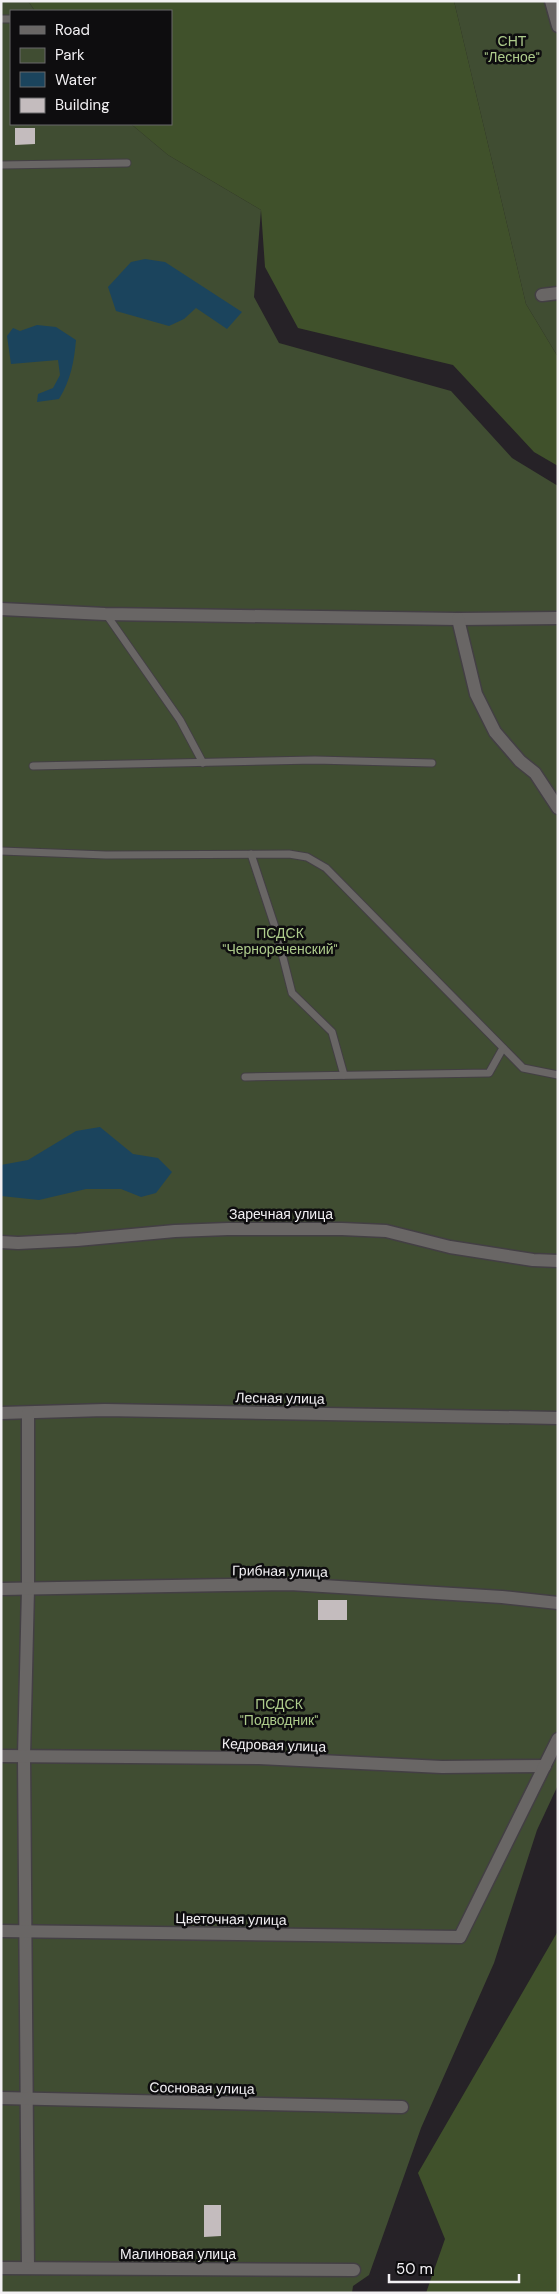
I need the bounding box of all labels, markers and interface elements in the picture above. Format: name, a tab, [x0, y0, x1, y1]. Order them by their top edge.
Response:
legend	[10, 10, 172, 125]
text: Road	[55, 20, 90, 40]
park label: СНТ "Лесное"	[484, 32, 540, 66]
text: Park	[55, 45, 85, 65]
text: Water	[55, 70, 97, 90]
text: Building	[55, 95, 110, 115]
park label: ПСДСК "Чернореченский"	[222, 924, 338, 958]
street label: Заречная улица	[229, 1205, 333, 1223]
street label: Лесная улица	[235, 1388, 325, 1408]
street label: Грибная улица	[232, 1561, 328, 1581]
park label: ПСДСК "Подводник"	[240, 1695, 318, 1729]
street label: Кедровая улица	[222, 1734, 327, 1756]
street label: Цветочная улица	[175, 1909, 287, 1929]
street label: Сосновая улица	[149, 2078, 255, 2098]
street label: Малиновая улица	[120, 2245, 236, 2263]
scale bar	[389, 2252, 519, 2284]
text: 50 m	[396, 2259, 433, 2279]

